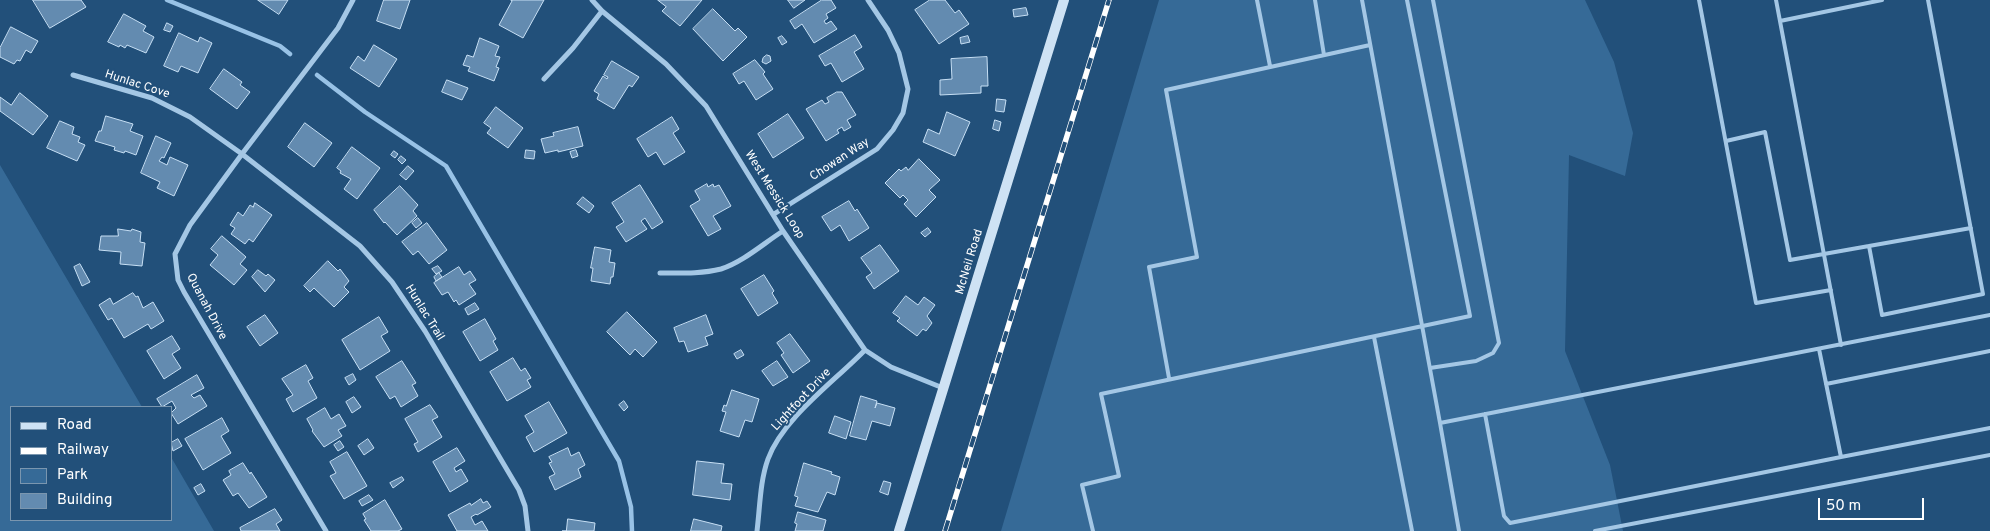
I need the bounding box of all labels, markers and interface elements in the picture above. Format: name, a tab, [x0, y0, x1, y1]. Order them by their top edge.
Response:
street label: Hunlac Cove	[103, 68, 171, 102]
street label: Chowan Way	[807, 135, 873, 185]
street label: West Messick Loop	[741, 148, 807, 242]
street label: McNeil Road	[953, 228, 987, 296]
street label: Quanah Drive	[182, 271, 230, 343]
street label: Hunlac Trail	[401, 282, 447, 344]
street label: Lightfoot Drive	[769, 366, 835, 434]
legend	[10, 406, 172, 521]
text: Road	[57, 416, 92, 435]
text: Railway	[57, 441, 109, 460]
text: Park	[57, 466, 88, 485]
scale bar	[1820, 488, 1926, 520]
text: Building	[57, 491, 112, 510]
text: 50 m	[1826, 497, 1861, 516]

